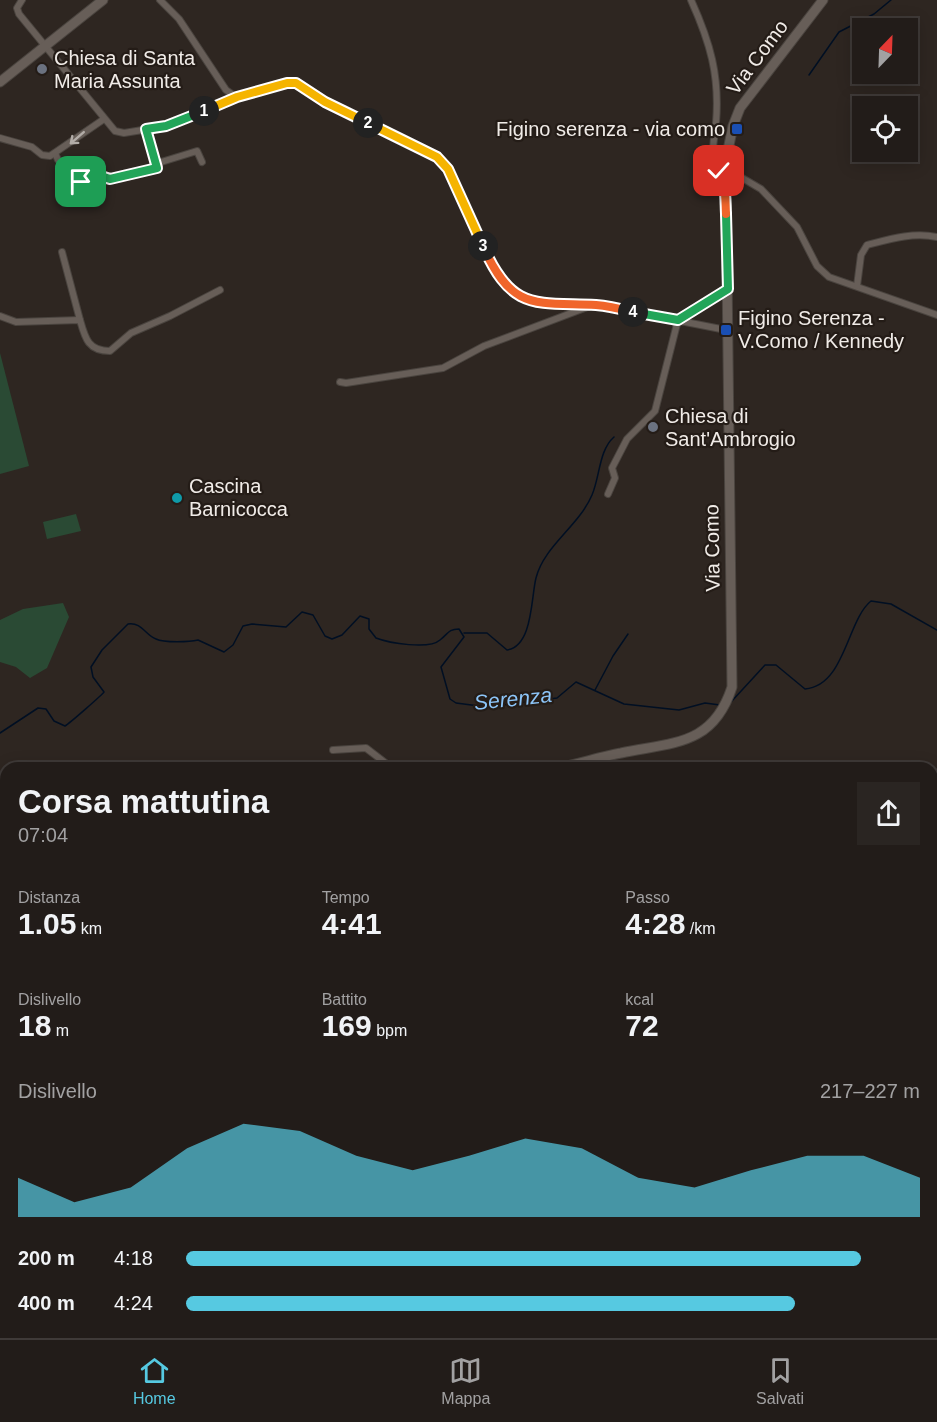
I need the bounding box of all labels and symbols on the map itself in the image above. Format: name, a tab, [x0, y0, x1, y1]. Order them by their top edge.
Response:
street label: Via Como	[722, 15, 792, 99]
north arrow	[852, 18, 918, 84]
place label: Chiesa di Santa Maria Assunta	[54, 47, 196, 92]
marker: Chiesa di Santa Maria Assunta	[35, 62, 49, 76]
pin: 1	[189, 96, 219, 126]
pin: 2	[353, 108, 383, 138]
place label: Figino serenza - via como	[496, 118, 725, 140]
marker: Figino serenza - via como	[730, 122, 744, 136]
one-way arrow	[70, 131, 85, 145]
pin	[693, 145, 744, 196]
pin	[55, 156, 106, 207]
pin: 3	[468, 231, 498, 261]
pin: 4	[618, 297, 648, 327]
place label: Figino Serenza - V.Como / Kennedy	[738, 307, 904, 352]
marker: Figino Serenza - V.Como / Kennedy	[719, 323, 733, 337]
place label: Chiesa di Sant'Ambrogio	[665, 405, 796, 450]
marker: Chiesa di Sant'Ambrogio	[646, 420, 660, 434]
place label: Cascina Barnicocca	[189, 475, 289, 520]
marker: Cascina Barnicocca	[170, 491, 184, 505]
street label: Via Como	[700, 504, 724, 592]
water label: Serenza	[473, 683, 553, 714]

